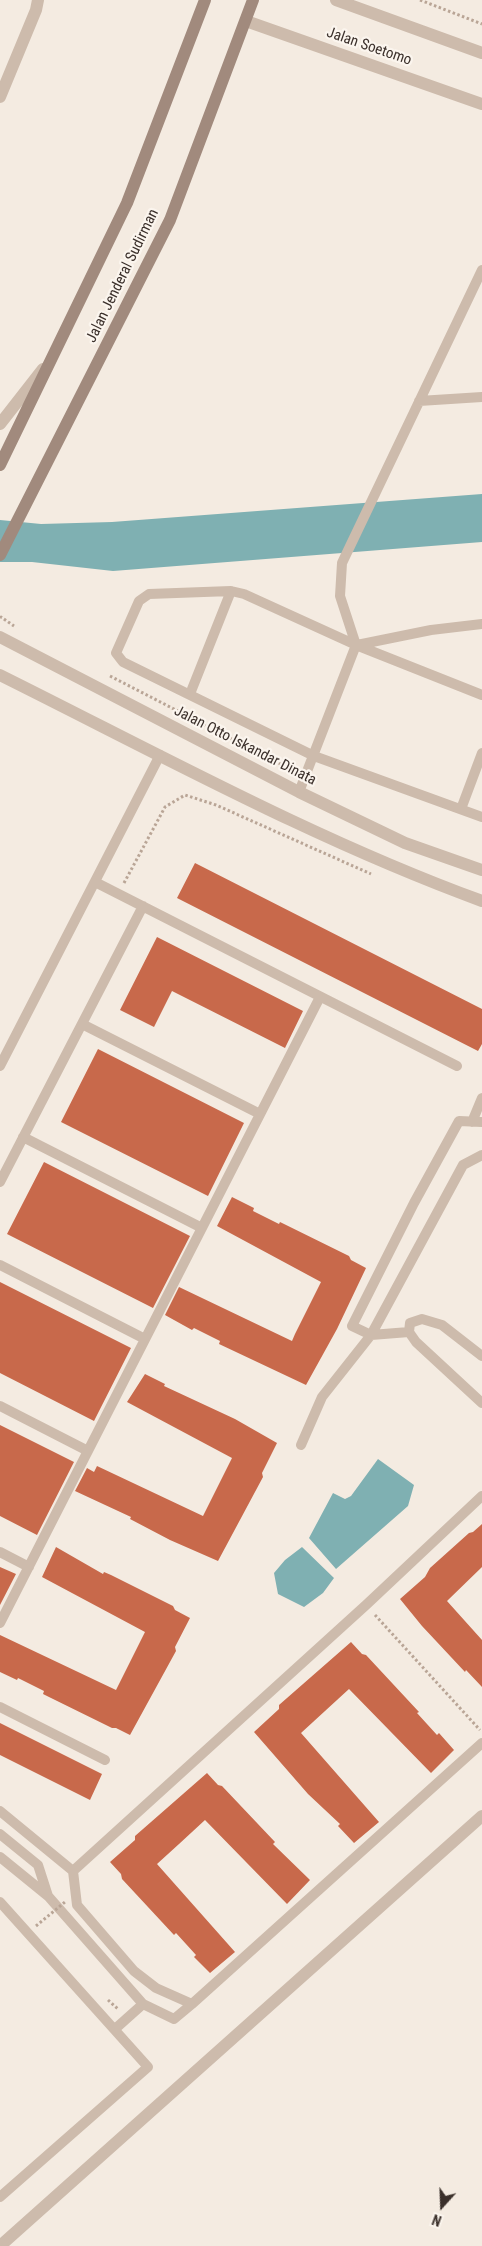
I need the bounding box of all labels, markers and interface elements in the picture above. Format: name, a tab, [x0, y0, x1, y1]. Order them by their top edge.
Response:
street label: Jalan Soetomo	[324, 24, 414, 70]
street label: Jalan Jenderal Sudirman	[83, 206, 163, 346]
street label: Jalan Otto Iskandar Dinata	[171, 702, 319, 790]
north arrow	[417, 2181, 467, 2231]
text: N	[430, 2211, 444, 2229]

